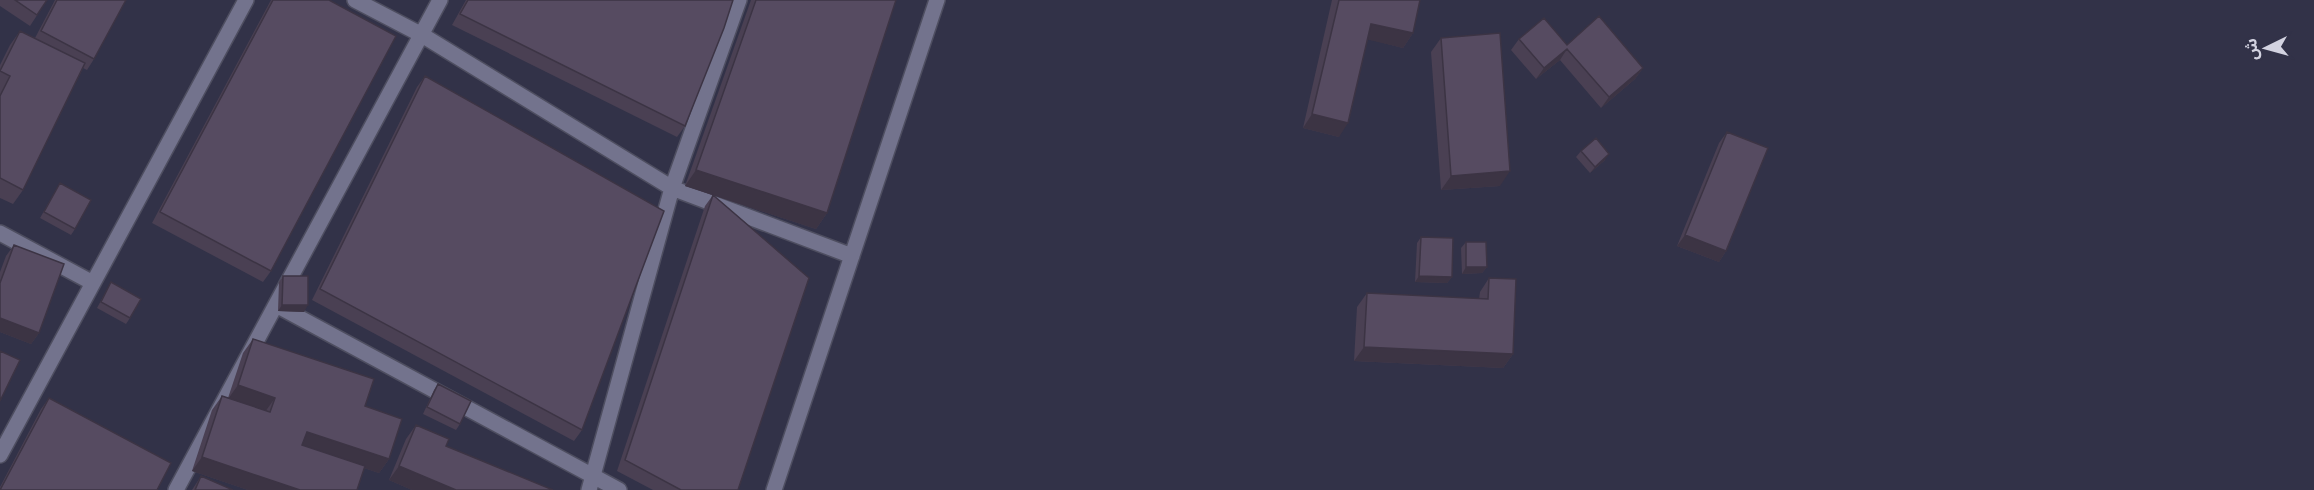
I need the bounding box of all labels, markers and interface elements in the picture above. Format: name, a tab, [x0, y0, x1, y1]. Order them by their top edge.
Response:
north arrow	[2236, 18, 2296, 78]
text: ش	[2240, 37, 2262, 61]

